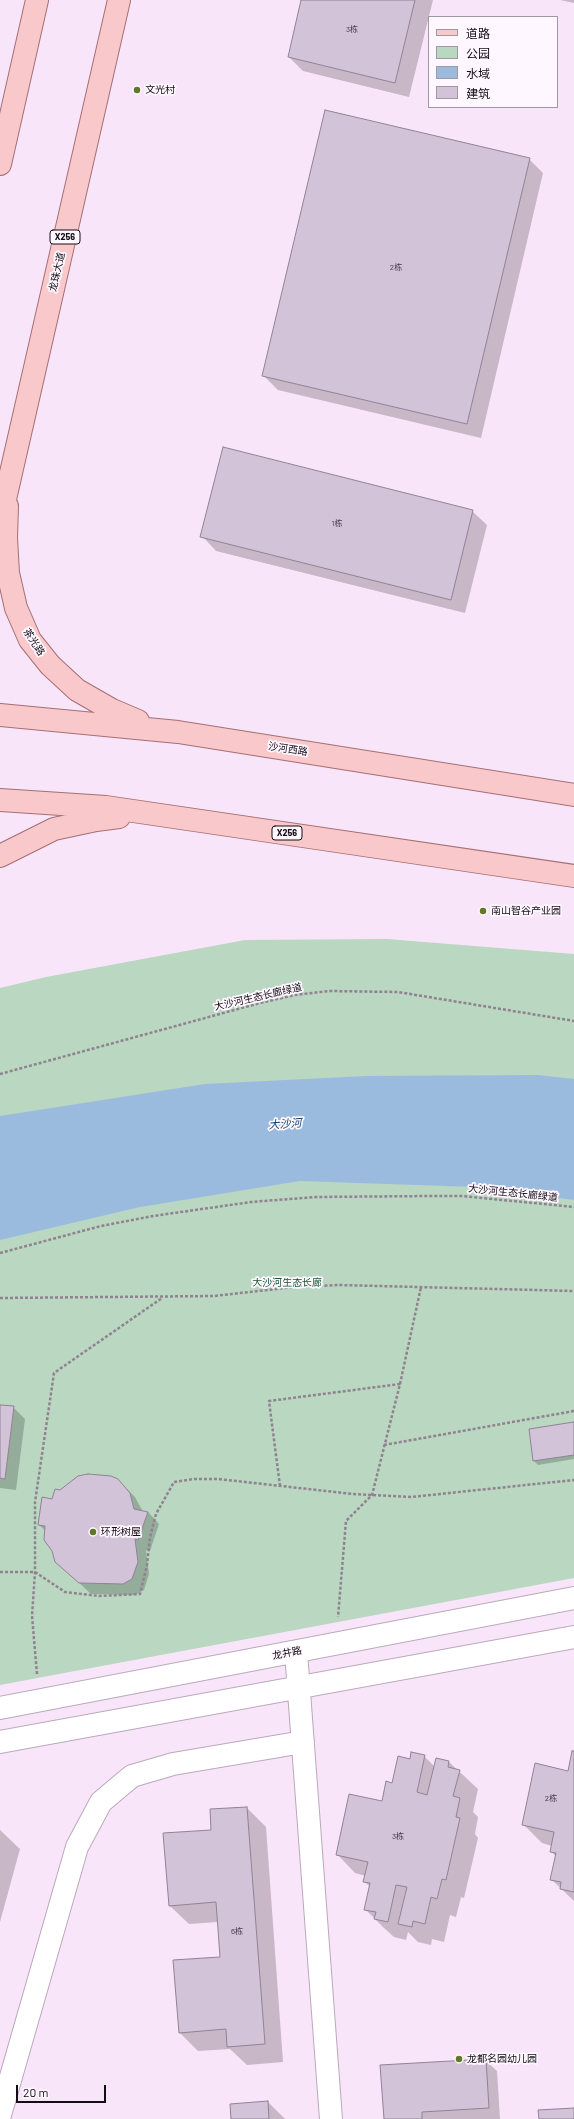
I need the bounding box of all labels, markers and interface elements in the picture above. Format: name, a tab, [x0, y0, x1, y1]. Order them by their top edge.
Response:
legend	[428, 16, 558, 108]
house number: 3栋	[346, 24, 358, 34]
text: 道路	[466, 26, 490, 40]
text: 公园	[466, 46, 490, 60]
text: 水域	[466, 66, 490, 80]
place label: 文光村	[145, 84, 175, 96]
marker: 文光村	[132, 85, 142, 95]
text: 建筑	[466, 86, 490, 100]
road number: X256	[50, 230, 80, 244]
street label: 龙珠大道	[47, 251, 67, 293]
house number: 2栋	[390, 262, 402, 272]
house number: 1栋	[332, 518, 342, 528]
street label: 茶光路	[21, 626, 47, 658]
street label: 沙河西路	[267, 740, 309, 758]
road number: X256	[272, 826, 302, 840]
place label: 南山智谷产业园	[491, 905, 561, 917]
marker: 南山智谷产业园	[478, 906, 488, 916]
street label: 大沙河生态长廊绿道	[213, 981, 303, 1013]
water label: 大沙河	[268, 1116, 302, 1132]
street label: 大沙河生态长廊绿道	[468, 1182, 558, 1204]
park label: 大沙河生态长廊	[252, 1277, 322, 1289]
place label: 环形树屋	[101, 1526, 141, 1538]
marker: 环形树屋	[88, 1527, 98, 1537]
street label: 龙井路	[271, 1644, 303, 1662]
house number: 2栋	[545, 1793, 557, 1803]
house number: 3栋	[392, 1831, 404, 1841]
house number: 6栋	[231, 1926, 243, 1936]
place label: 龙都名园幼儿园	[467, 2053, 537, 2065]
marker: 龙都名园幼儿园	[454, 2054, 464, 2064]
scale bar	[18, 2077, 108, 2103]
text: 20 m	[23, 2085, 49, 2099]

